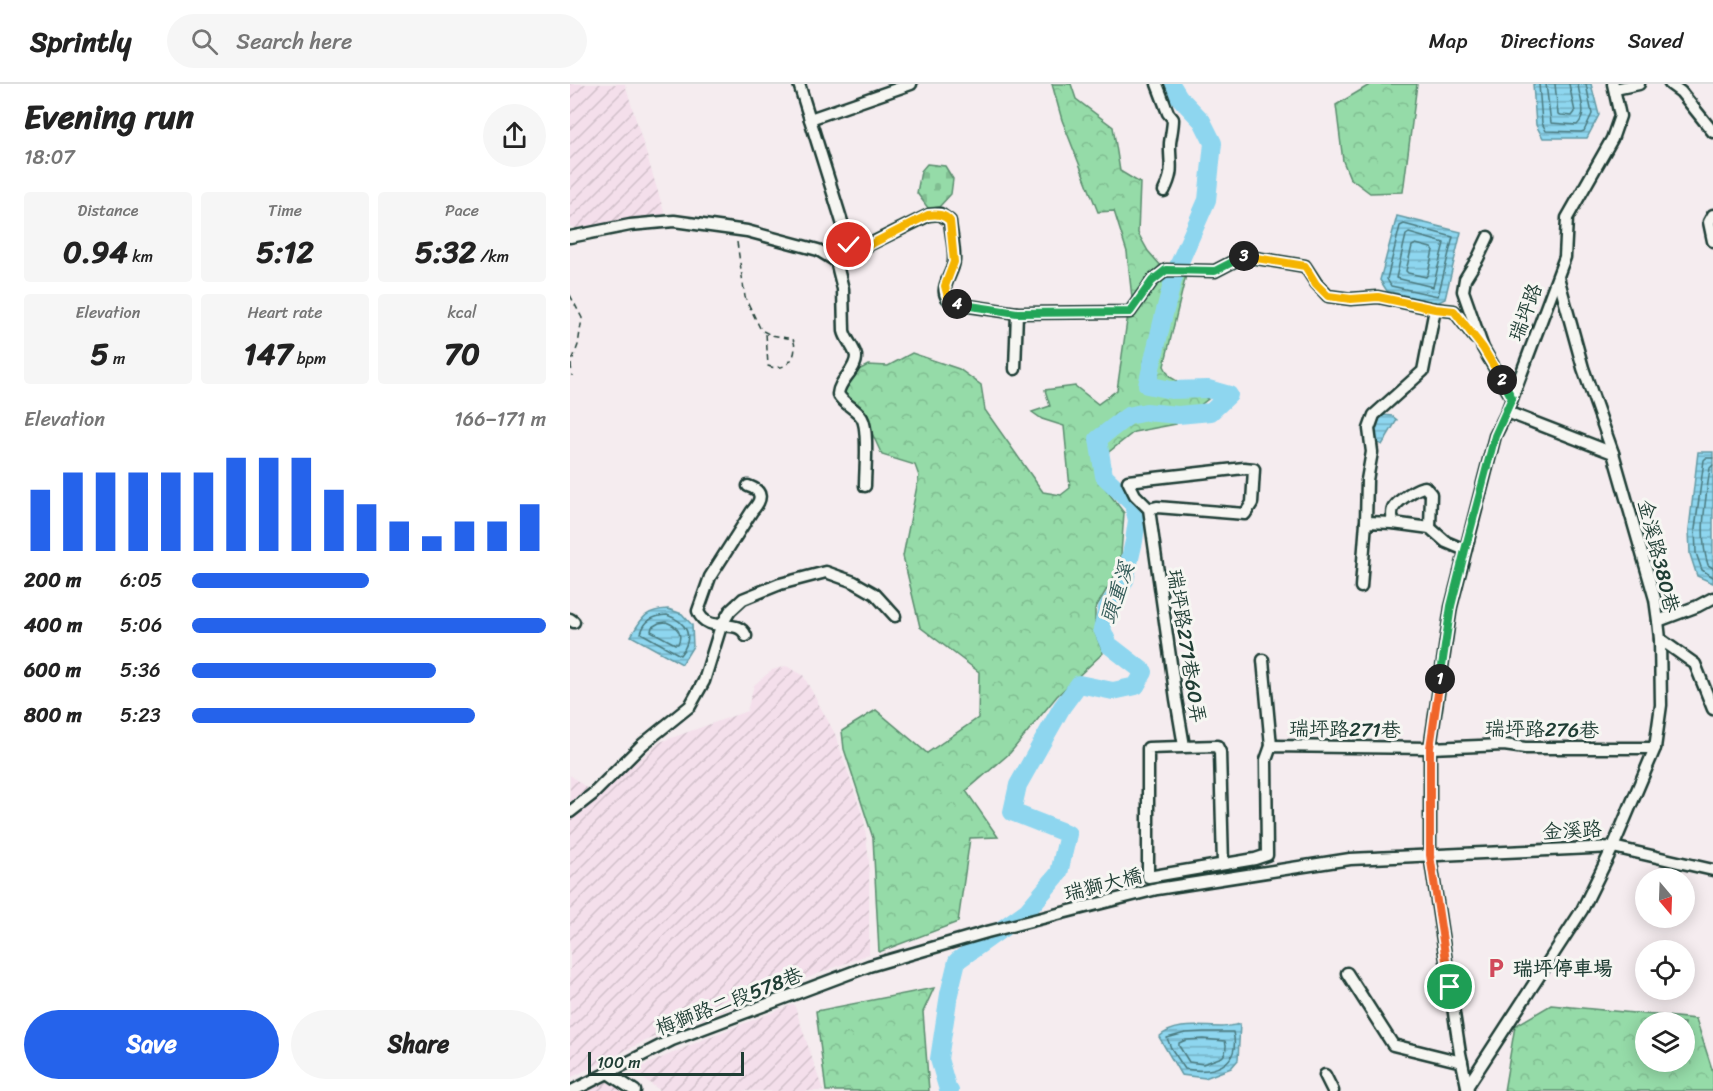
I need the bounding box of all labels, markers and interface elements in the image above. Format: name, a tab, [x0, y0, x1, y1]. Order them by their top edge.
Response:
search box	[167, 14, 587, 68]
text: Sprintly	[30, 17, 131, 66]
text: Search here	[236, 22, 352, 61]
text: Map	[1429, 22, 1467, 60]
text: Directions	[1500, 22, 1595, 60]
text: Saved	[1628, 22, 1683, 60]
icon: search	[188, 25, 221, 58]
text: Evening run	[24, 88, 194, 146]
button: share	[483, 104, 546, 167]
text: 18:07	[24, 140, 75, 175]
text: Distance	[78, 196, 138, 225]
text: Time	[268, 196, 302, 225]
text: Pace	[445, 196, 479, 225]
pin	[823, 219, 874, 270]
text: 0.94	[63, 225, 128, 279]
text: 5:12	[256, 225, 314, 279]
text: 5:32	[415, 225, 476, 279]
icon: check	[832, 228, 865, 261]
pin: 3	[1229, 241, 1259, 271]
text: 3	[1240, 241, 1248, 270]
text: km	[128, 242, 153, 271]
text: /km	[476, 242, 509, 271]
street label: 瑞坪路	[1498, 277, 1553, 346]
pin: 4	[942, 289, 972, 319]
text: 4	[952, 289, 962, 318]
text: Elevation	[76, 298, 140, 327]
text: Heart rate	[247, 298, 323, 327]
text: kcal	[447, 298, 477, 327]
text: 5	[91, 327, 109, 381]
text: 147	[244, 327, 293, 381]
text: 70	[444, 327, 480, 381]
text: m	[109, 344, 125, 373]
text: bpm	[293, 344, 326, 373]
pin: 2	[1487, 365, 1517, 395]
text: 2	[1497, 365, 1507, 394]
text: Elevation	[24, 402, 105, 437]
text: 166–171 m	[454, 402, 546, 437]
street label: 金溪路380巷	[1628, 496, 1690, 617]
water label: 頭重溪	[1089, 556, 1146, 629]
text: 200 m	[24, 563, 81, 598]
text: 6:05	[120, 563, 162, 598]
street label: 瑞坪路271巷60弄	[1157, 567, 1216, 726]
text: 400 m	[24, 608, 82, 643]
text: 5:06	[120, 608, 162, 643]
text: 600 m	[24, 653, 81, 688]
text: 5:36	[120, 653, 161, 688]
pin: 1	[1425, 664, 1455, 694]
text: 1	[1437, 664, 1443, 693]
text: 800 m	[24, 698, 82, 733]
text: 5:23	[120, 698, 161, 733]
street label: 瑞坪路271巷	[1289, 711, 1402, 748]
street label: 瑞坪路276巷	[1485, 711, 1600, 748]
street label: 金溪路	[1541, 811, 1604, 850]
street label: 瑞獅大橋	[1060, 858, 1146, 911]
north arrow	[1635, 868, 1695, 928]
map controls	[1635, 868, 1695, 1072]
button: locate	[1635, 940, 1695, 1000]
place label: 瑞坪停車場	[1513, 951, 1613, 986]
parking icon: 瑞坪停車場	[1484, 956, 1508, 980]
street label: 梅獅路二段578巷	[650, 957, 809, 1046]
pin	[1424, 961, 1475, 1012]
icon: arrive	[1433, 970, 1466, 1003]
button: Save	[24, 1010, 279, 1079]
button: Share	[291, 1010, 546, 1079]
button: layers	[1635, 1012, 1695, 1072]
text: 100 m	[597, 1048, 641, 1077]
scale bar	[588, 1049, 744, 1076]

